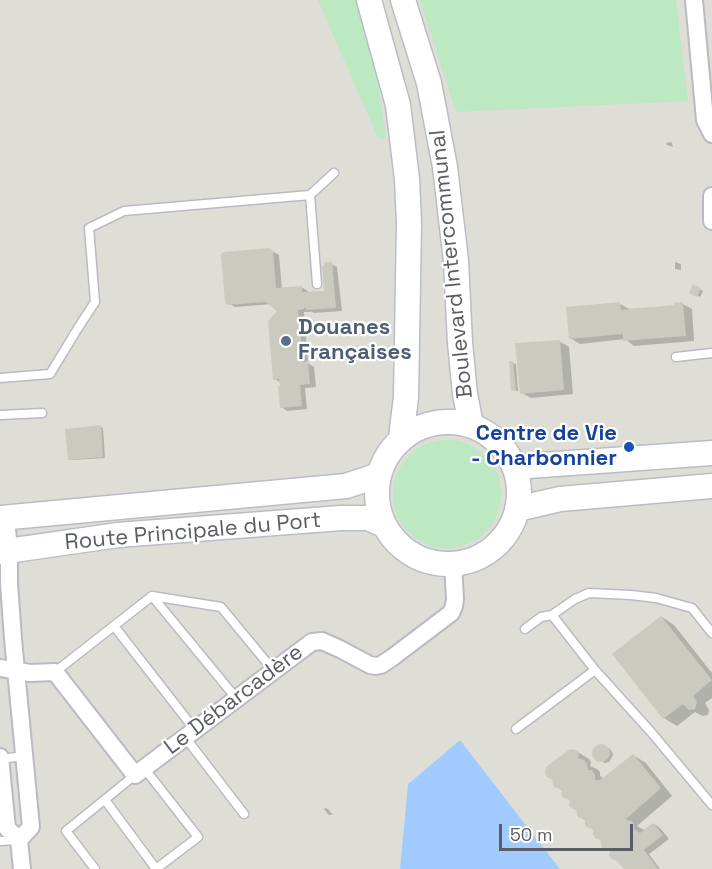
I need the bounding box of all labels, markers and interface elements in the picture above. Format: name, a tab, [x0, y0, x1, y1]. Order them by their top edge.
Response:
street label: Boulevard Intercommunal	[425, 128, 479, 400]
place label: Douanes Françaises	[298, 315, 412, 366]
marker: Douanes Françaises	[279, 334, 293, 348]
place label: Centre de Vie - Charbonnier	[471, 421, 617, 472]
marker: Centre de Vie - Charbonnier	[622, 440, 636, 454]
street label: Route Principale du Port	[64, 508, 322, 556]
street label: Le Débarcadère	[160, 639, 308, 761]
scale bar	[502, 812, 636, 850]
text: 50 m	[510, 823, 552, 846]

